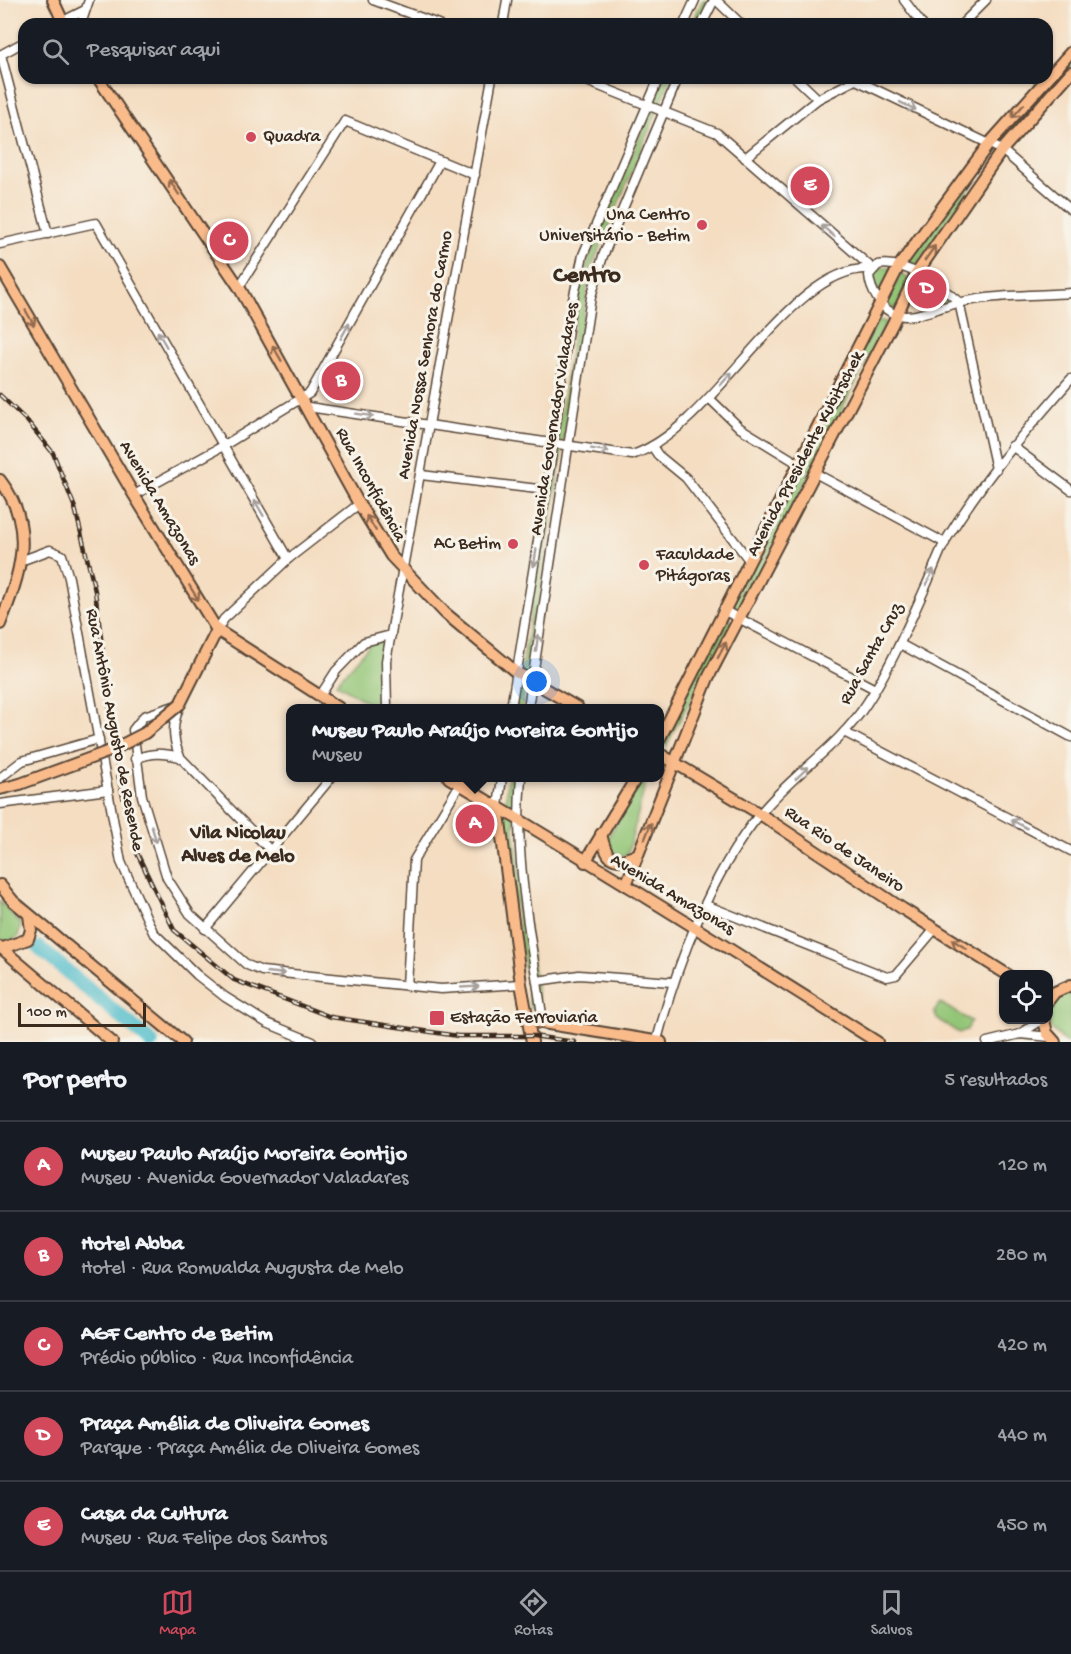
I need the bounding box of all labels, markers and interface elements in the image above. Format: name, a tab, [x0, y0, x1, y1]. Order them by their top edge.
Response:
search box	[18, 18, 1053, 84]
icon: search	[39, 35, 72, 68]
text: Pesquisar aqui	[87, 38, 221, 64]
one-way arrow	[899, 100, 917, 112]
one-way arrow	[1011, 103, 1025, 118]
place label: Quadra	[263, 127, 321, 148]
marker: Quadra	[244, 130, 258, 144]
pin: E	[790, 164, 830, 208]
one-way arrow	[168, 180, 180, 196]
place label: Una Centro Universitário - Betim	[539, 205, 690, 247]
pin: C	[210, 218, 248, 264]
marker: Una Centro Universitário - Betim	[695, 218, 709, 232]
one-way arrow	[821, 224, 836, 238]
street label: Avenida Nossa Senhora do Carmo	[394, 229, 458, 481]
one-way arrow	[924, 246, 936, 262]
district label: Centro	[553, 262, 621, 291]
pin: D	[908, 266, 946, 312]
street label: Avenida Governador Valadares	[526, 300, 584, 537]
one-way arrow	[24, 309, 36, 326]
one-way arrow	[339, 323, 351, 340]
one-way arrow	[156, 331, 168, 348]
one-way arrow	[271, 345, 283, 362]
street label: Avenida Presidente Kubitschek	[743, 346, 870, 560]
pin: B	[322, 358, 360, 404]
one-way arrow	[719, 372, 733, 387]
one-way arrow	[355, 410, 375, 421]
street label: Rua Inconfidência	[330, 424, 410, 546]
street label: Avenida Amazonas	[114, 437, 205, 570]
one-way arrow	[589, 445, 609, 456]
one-way arrow	[252, 500, 264, 517]
one-way arrow	[365, 515, 377, 532]
place label: AC Betim	[434, 534, 501, 555]
marker: AC Betim	[506, 537, 520, 551]
place label: Faculdade Pitágoras	[655, 545, 735, 587]
one-way arrow	[529, 548, 540, 567]
marker: Faculdade Pitágoras	[637, 558, 651, 572]
one-way arrow	[925, 568, 937, 586]
one-way arrow	[189, 584, 201, 601]
street label: Rua Santa Cruz	[835, 599, 909, 709]
street label: Rua Antônio Augusto de Resende	[80, 607, 148, 854]
one-way arrow	[532, 634, 543, 654]
one-way arrow	[717, 642, 728, 660]
your location	[522, 667, 551, 696]
popup	[286, 704, 664, 782]
text: Museu Paulo Araújo Moreira Gontijo	[312, 719, 638, 745]
text: Museu	[312, 745, 362, 768]
one-way arrow	[794, 765, 809, 780]
pin: A	[456, 802, 494, 846]
street label: Rua Rio de Janeiro	[780, 802, 908, 898]
one-way arrow	[1011, 818, 1028, 830]
one-way arrow	[643, 822, 654, 840]
district label: Vila Nicolau Alves de Melo	[180, 823, 295, 869]
one-way arrow	[149, 824, 160, 843]
street label: Avenida Amazonas	[606, 850, 739, 941]
one-way arrow	[951, 937, 968, 949]
one-way arrow	[265, 968, 285, 979]
map controls	[999, 970, 1053, 1024]
button: locate	[999, 970, 1053, 1024]
one-way arrow	[459, 982, 479, 993]
scale bar	[18, 1000, 146, 1028]
text: 100 m	[27, 1004, 67, 1023]
place label: Estação Ferroviaria	[450, 1008, 599, 1029]
marker: Estação Ferroviaria	[428, 1009, 446, 1027]
text: Por perto	[24, 1066, 127, 1097]
text: 5 resultados	[944, 1070, 1047, 1093]
text: Museu Paulo Araújo Moreira Gontijo	[81, 1142, 407, 1168]
text: A	[38, 1155, 49, 1178]
text: 120 m	[999, 1155, 1047, 1178]
text: Museu · Avenida Governador Valadares	[81, 1168, 408, 1191]
text: Hotel Abba	[81, 1232, 184, 1258]
text: B	[38, 1245, 49, 1268]
text: 280 m	[996, 1245, 1047, 1268]
text: Hotel · Rua Romualda Augusta de Melo	[81, 1258, 404, 1281]
text: AGF Centro de Betim	[81, 1322, 273, 1348]
text: C	[38, 1335, 49, 1358]
text: 420 m	[997, 1335, 1047, 1358]
text: Prédio público · Rua Inconfidência	[81, 1348, 353, 1371]
text: Praça Amélia de Oliveira Gomes	[81, 1412, 369, 1438]
text: D	[37, 1425, 50, 1448]
text: 440 m	[998, 1425, 1047, 1448]
text: Parque · Praça Amélia de Oliveira Gomes	[81, 1438, 419, 1461]
text: Casa da Cultura	[81, 1502, 227, 1528]
text: E	[37, 1515, 50, 1538]
text: 450 m	[997, 1515, 1047, 1538]
text: Museu · Rua Felipe dos Santos	[81, 1528, 327, 1551]
tab: Mapa	[159, 1586, 196, 1641]
tab: Rotas	[514, 1586, 552, 1641]
tab: Salvos	[871, 1586, 912, 1641]

